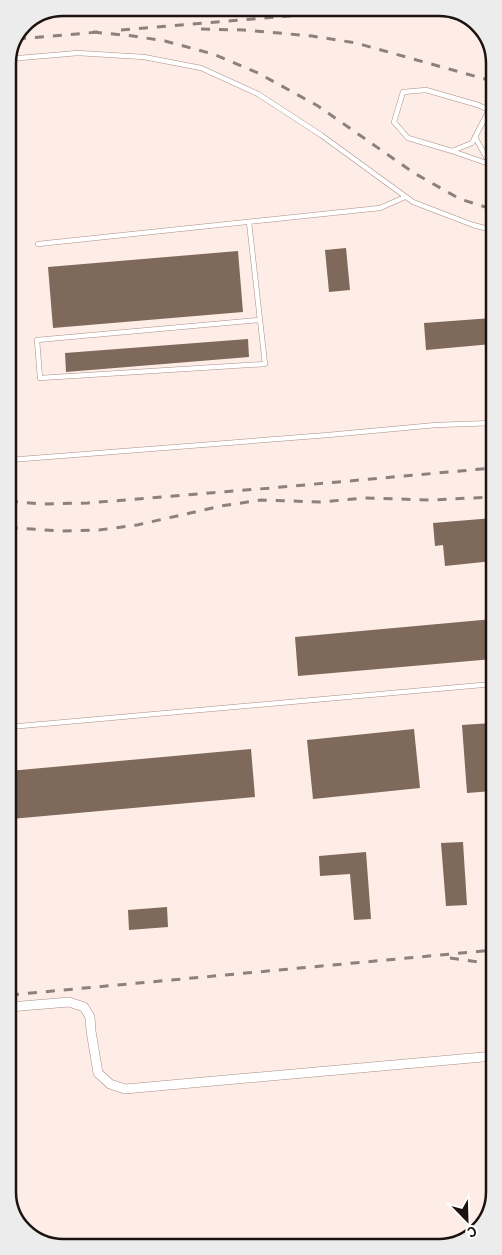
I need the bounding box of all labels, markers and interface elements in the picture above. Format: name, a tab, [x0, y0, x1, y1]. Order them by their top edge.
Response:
north arrow	[442, 1195, 492, 1245]
text: С	[464, 1221, 479, 1240]

